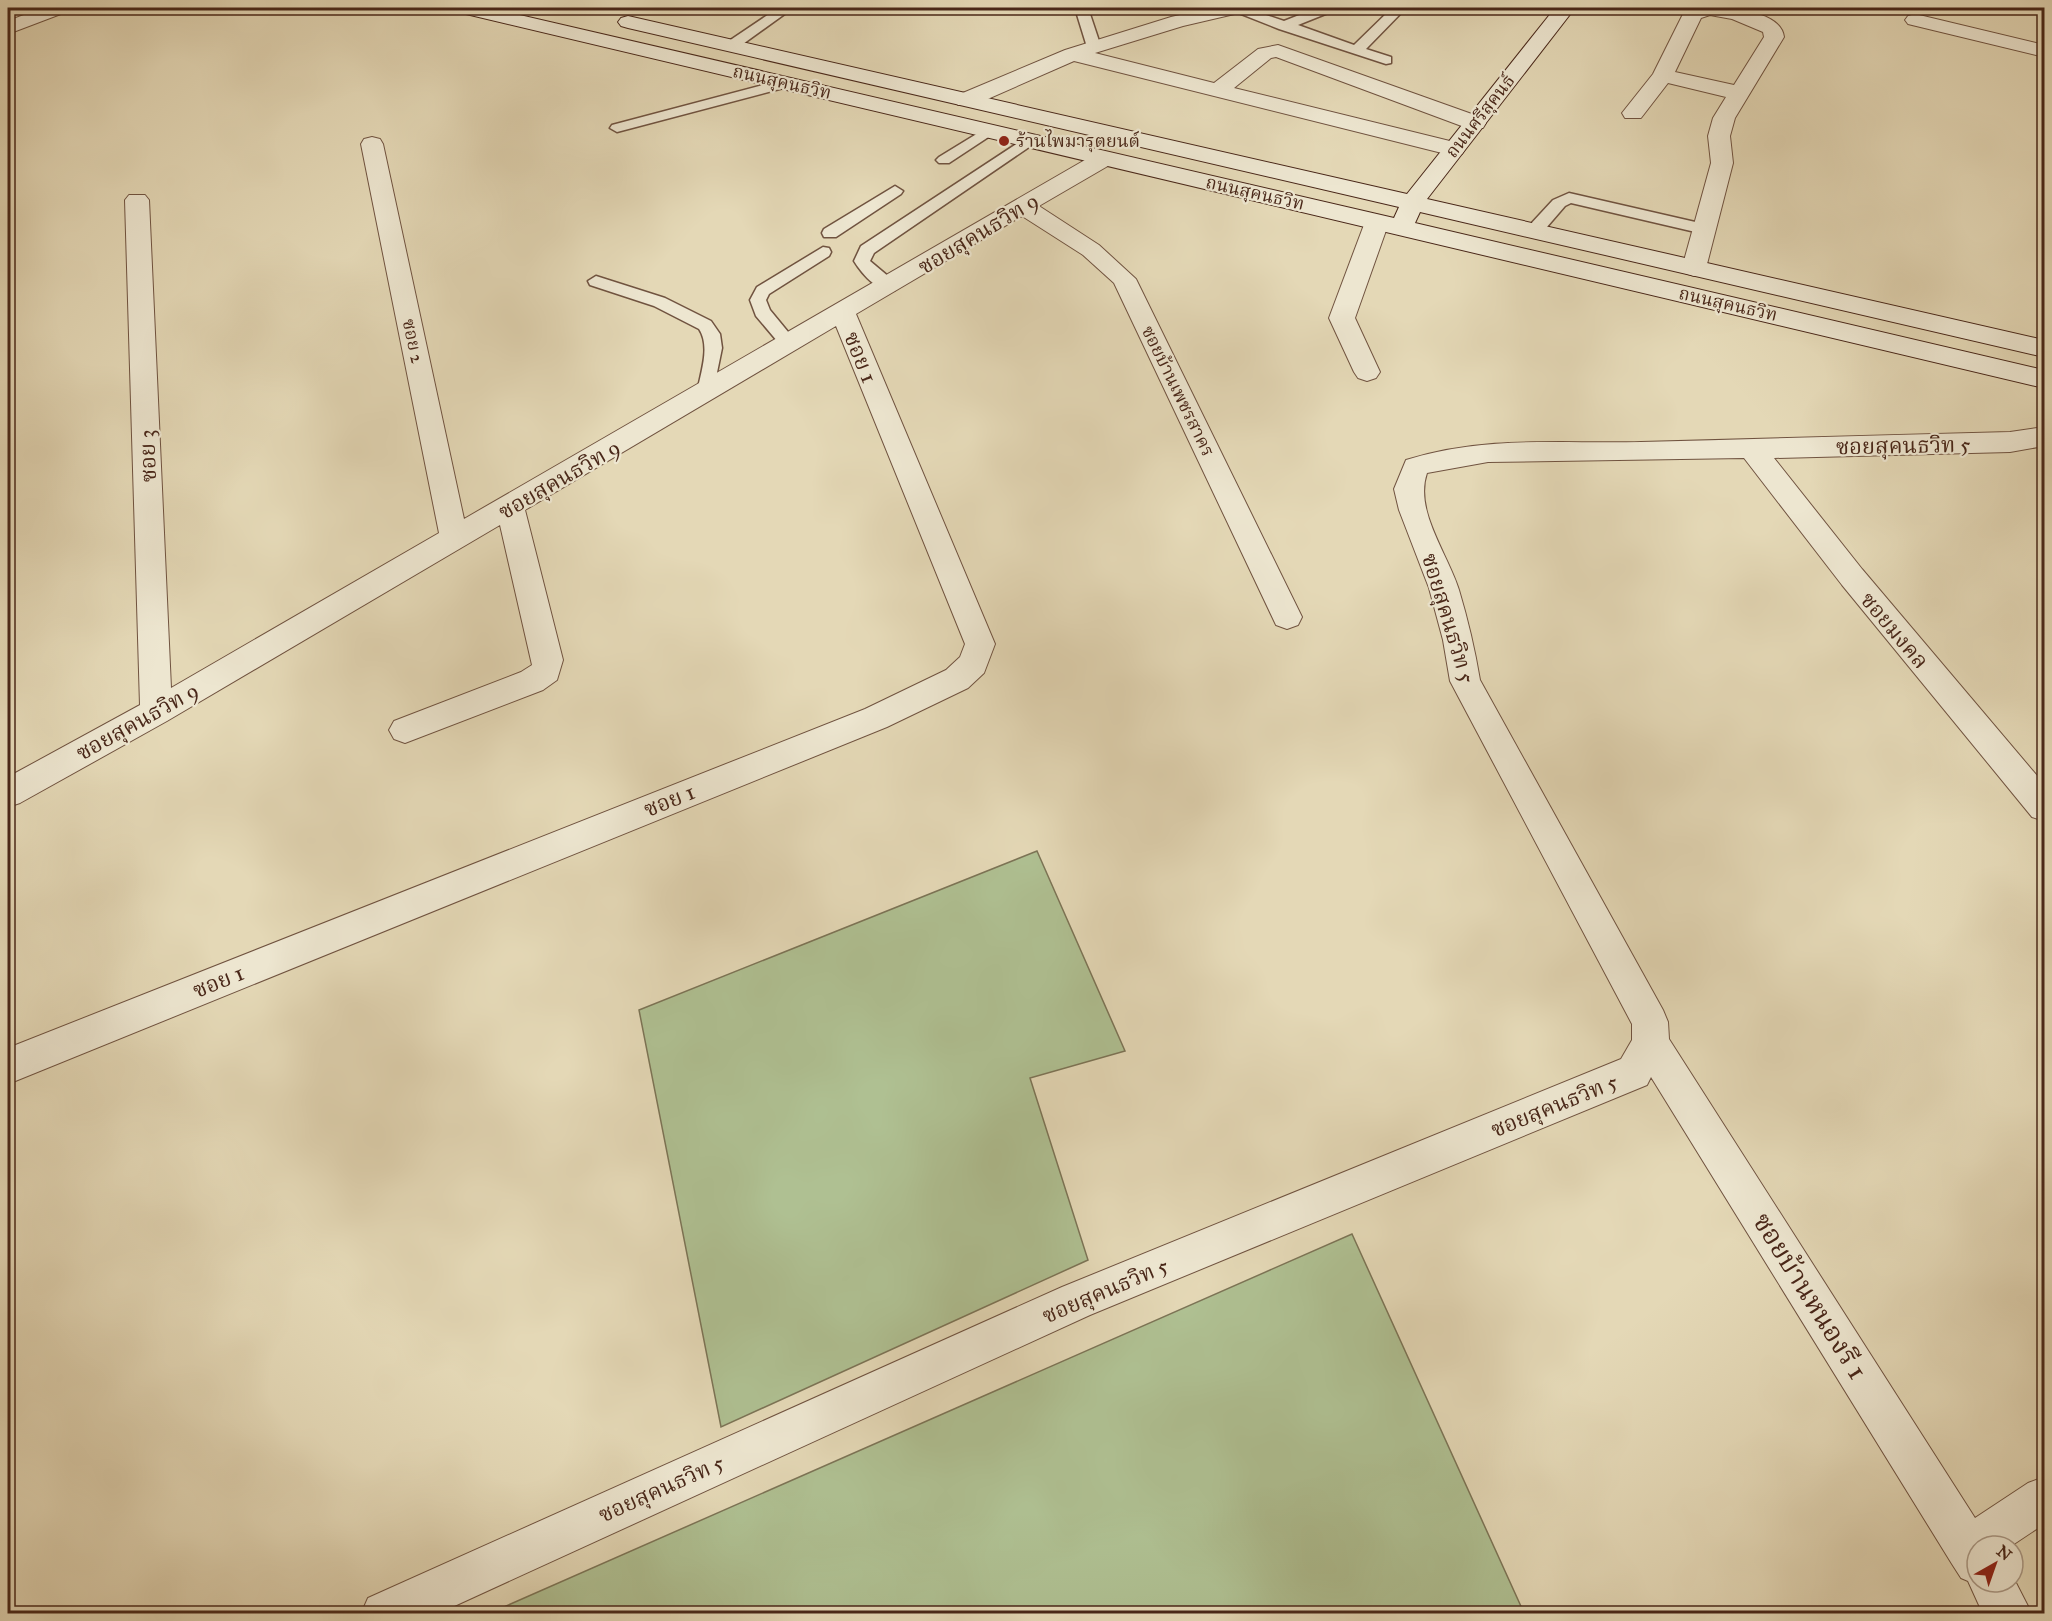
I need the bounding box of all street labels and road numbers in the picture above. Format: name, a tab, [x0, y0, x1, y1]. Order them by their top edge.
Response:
street label: ถนนสุคนธวิท	[730, 60, 833, 105]
street label: ถนนศรีสุคนธ์	[1441, 69, 1521, 163]
street label: ถนนสุคนธวิท	[1203, 171, 1306, 216]
street label: ซอยสุคนธวิท 9	[913, 187, 1044, 281]
street label: ถนนสุคนธวิท	[1676, 282, 1779, 327]
street label: ซอย 2	[398, 317, 428, 365]
street label: ซอยบ้านเพชรสาคร	[1137, 322, 1219, 460]
street label: ซอย 1	[838, 328, 883, 387]
street label: ซอย 3	[133, 429, 162, 483]
street label: ซอยสุคนธวิท 5	[1836, 431, 1970, 461]
street label: ซอยสุคนธวิท 9	[494, 434, 625, 526]
street label: ซอยสุคนธวิท 5	[1415, 550, 1481, 687]
street label: ซอยมงคล	[1855, 586, 1934, 674]
street label: ซอยสุคนธวิท 9	[71, 677, 204, 767]
street label: ซอย 1	[640, 778, 699, 823]
street label: ซอย 1	[189, 959, 248, 1004]
street label: ซอยสุคนธวิท 5	[1487, 1068, 1622, 1144]
street label: ซอยบ้านหนองรี 1	[1746, 1206, 1875, 1385]
street label: ซอยสุคนธวิท 5	[1038, 1252, 1173, 1330]
street label: ซอยสุคนธวิท 5	[594, 1449, 729, 1529]

